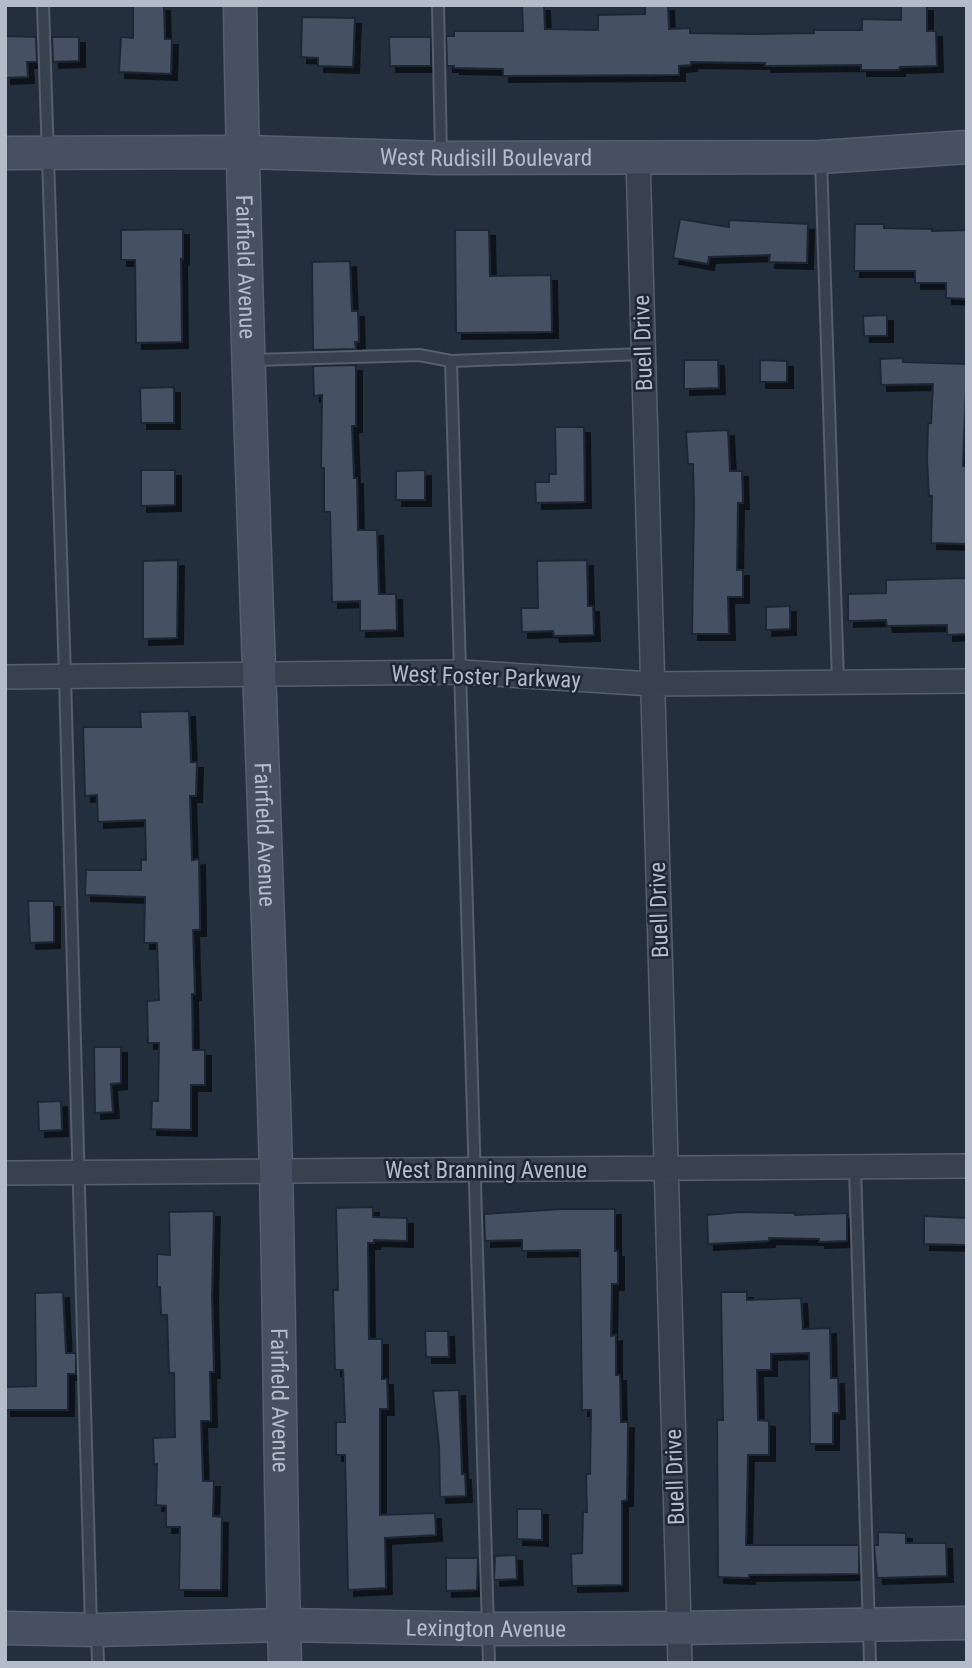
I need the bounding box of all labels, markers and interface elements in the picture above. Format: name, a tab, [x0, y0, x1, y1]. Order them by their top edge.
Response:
street label: West Rudisill Boulevard	[379, 143, 592, 172]
street label: Fairfield Avenue	[230, 194, 261, 339]
street label: Buell Drive	[628, 294, 658, 392]
street label: West Foster Parkway	[391, 660, 582, 694]
street label: Fairfield Avenue	[249, 762, 281, 907]
street label: Buell Drive	[644, 861, 674, 959]
street label: West Branning Avenue	[385, 1157, 587, 1184]
street label: Fairfield Avenue	[265, 1328, 294, 1473]
street label: Buell Drive	[660, 1428, 690, 1526]
street label: Lexington Avenue	[405, 1614, 566, 1643]

